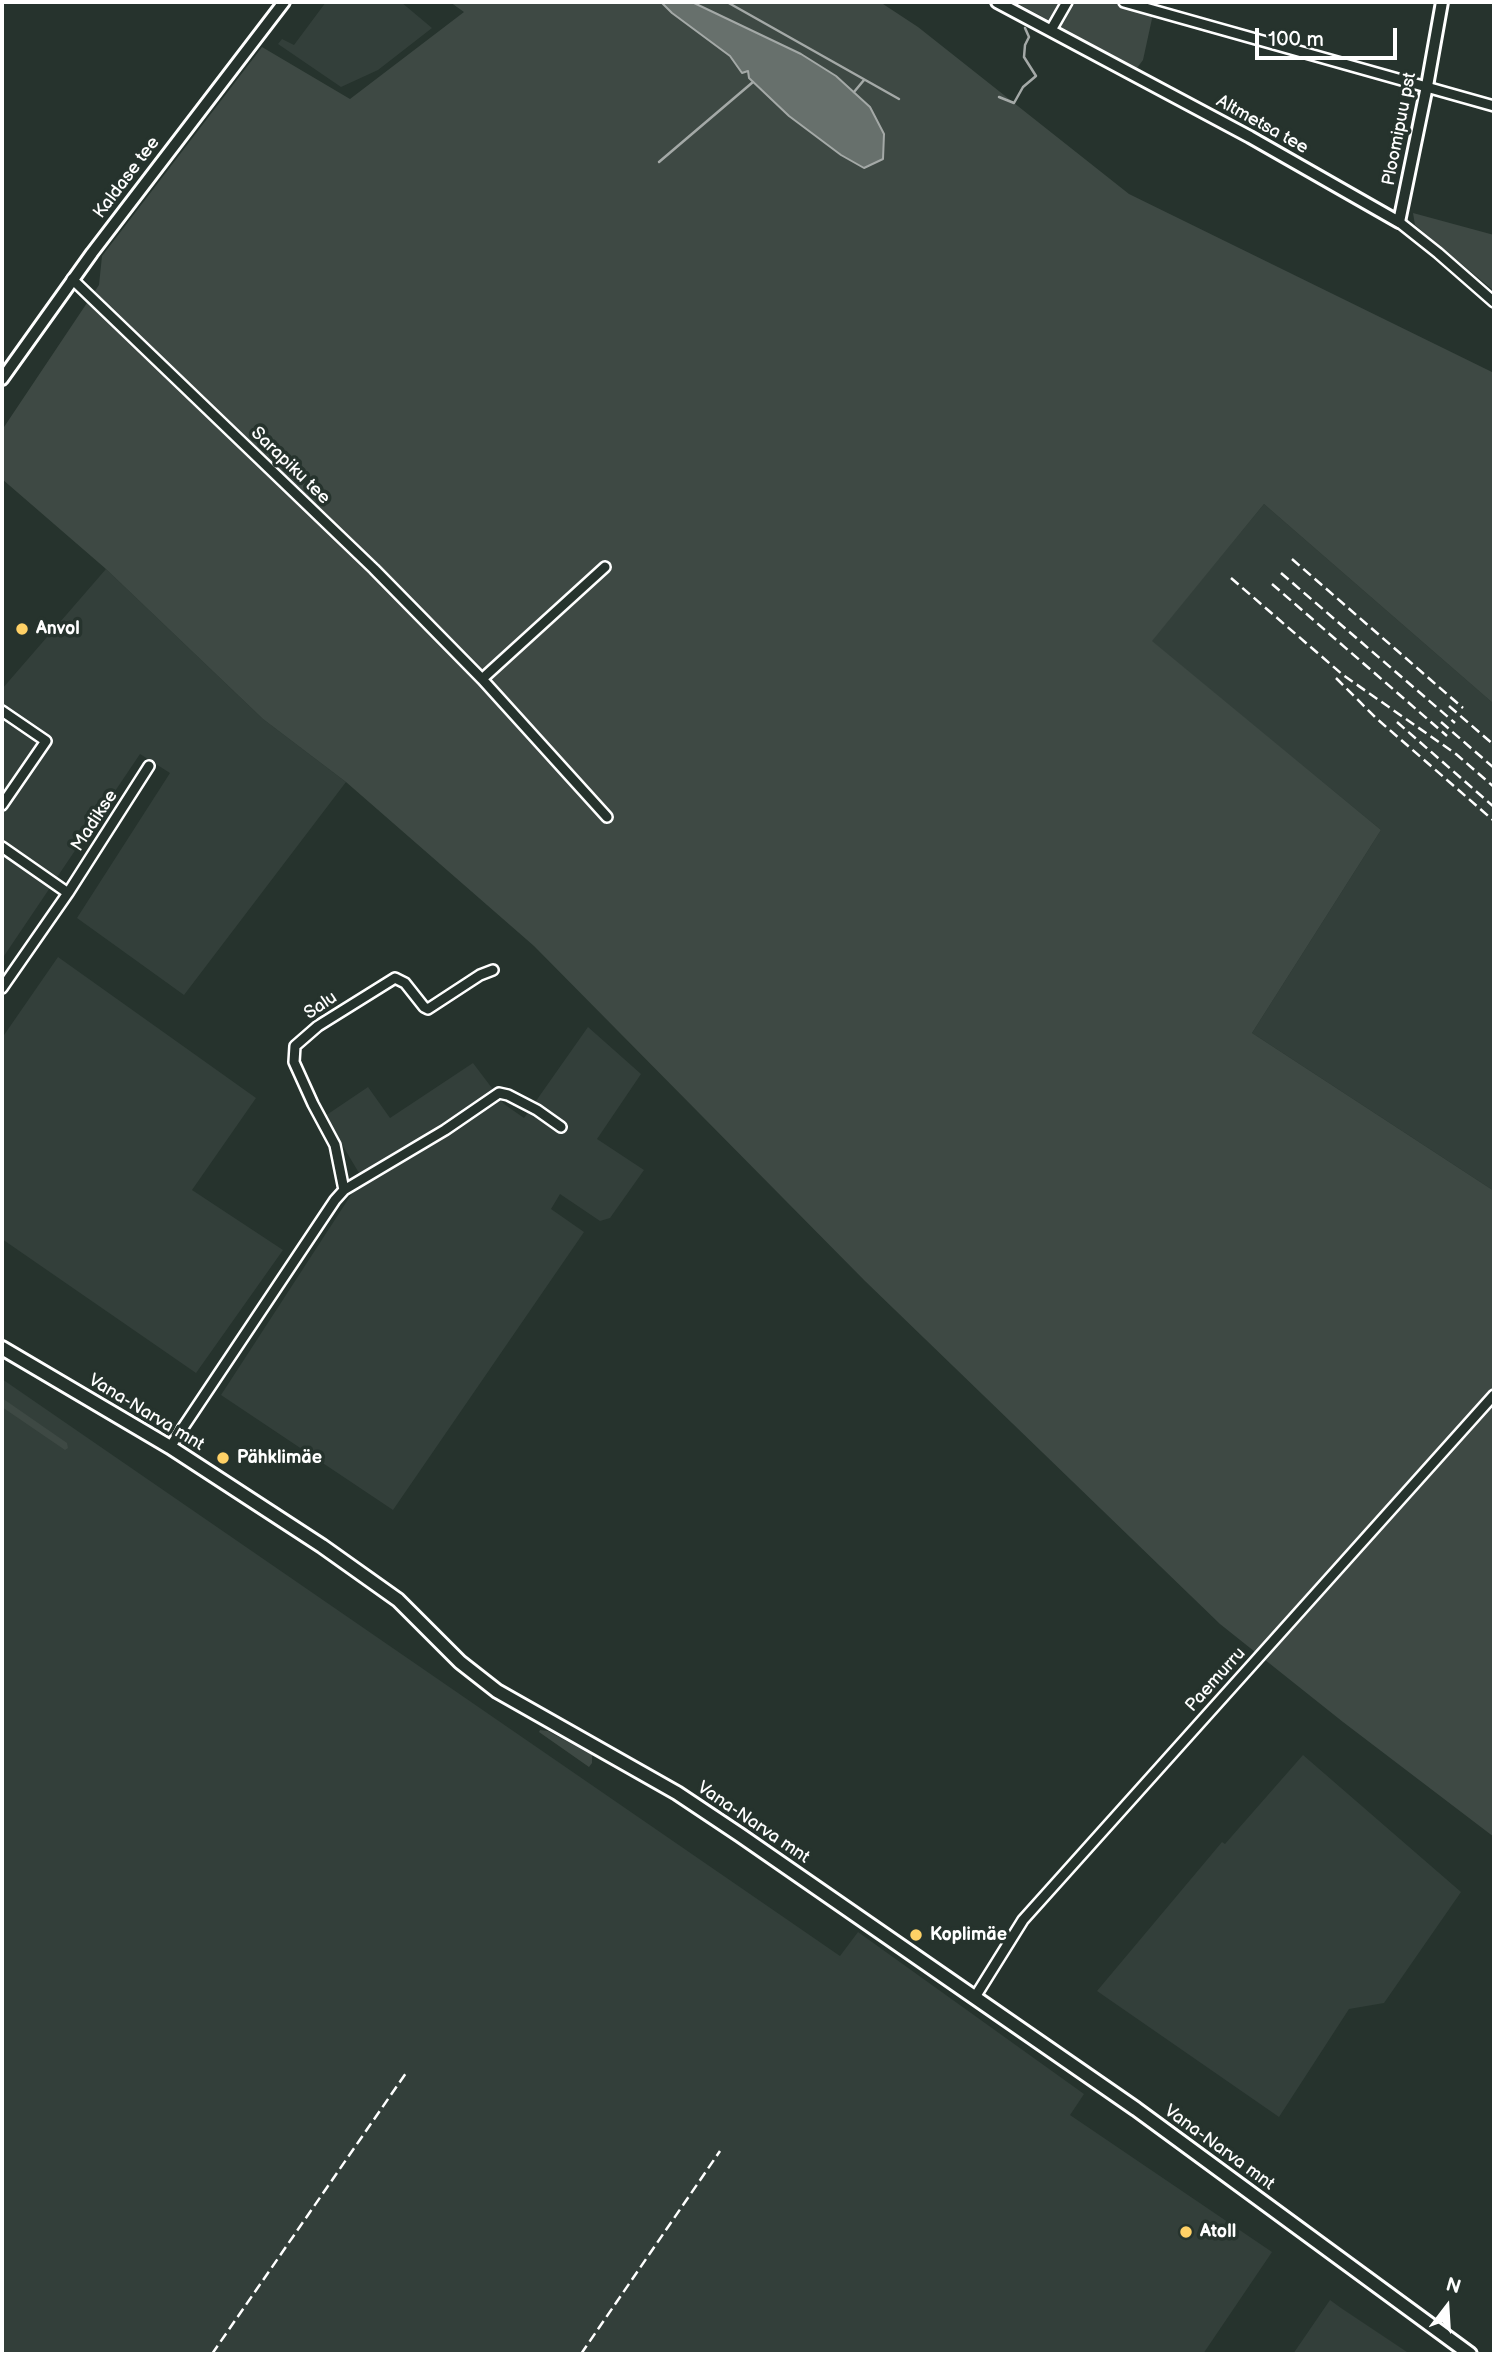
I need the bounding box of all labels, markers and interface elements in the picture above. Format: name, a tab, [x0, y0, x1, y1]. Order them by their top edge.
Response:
scale bar	[1258, 14, 1400, 58]
text: 100 m	[1268, 27, 1324, 52]
street label: Ploomipuu pst	[1378, 71, 1422, 187]
street label: Altmetsa tee	[1212, 91, 1312, 159]
street label: Kaldase tee	[89, 133, 165, 223]
street label: Sarapiku tee	[246, 423, 334, 509]
place label: Anvol	[36, 618, 80, 640]
marker: Anvol	[14, 621, 30, 637]
street label: Madikse	[67, 786, 123, 856]
street label: Salu	[300, 987, 342, 1025]
street label: Vana-Narva mnt	[84, 1370, 208, 1456]
place label: Pähklimäe	[237, 1447, 322, 1469]
marker: Pähklimäe	[215, 1450, 231, 1466]
street label: Paemurru	[1181, 1643, 1251, 1717]
street label: Vana-Narva mnt	[693, 1777, 813, 1869]
place label: Koplimäe	[930, 1924, 1007, 1946]
marker: Koplimäe	[908, 1927, 924, 1943]
street label: Vana-Narva mnt	[1160, 2101, 1278, 2195]
place label: Atoll	[1200, 2221, 1236, 2243]
marker: Atoll	[1178, 2224, 1194, 2240]
north arrow	[1412, 2272, 1482, 2342]
text: N	[1443, 2273, 1463, 2300]

